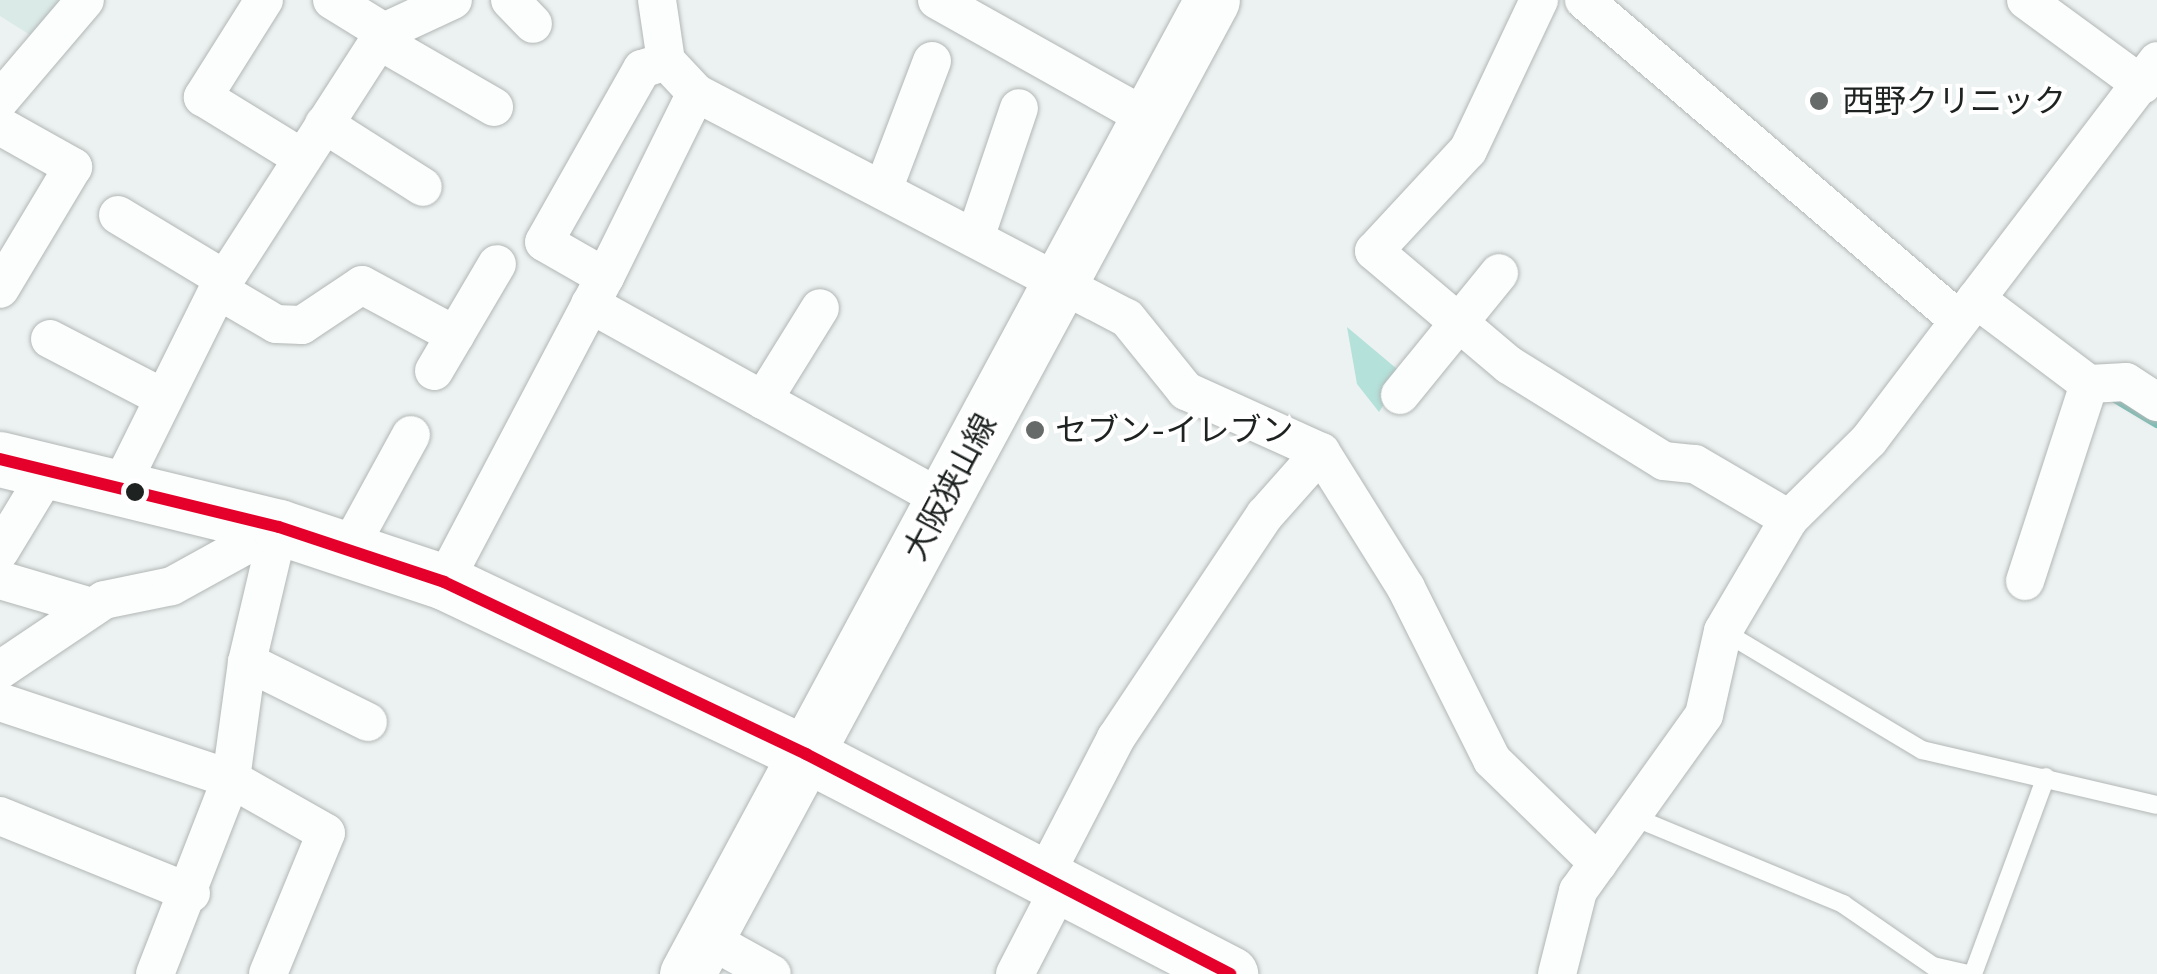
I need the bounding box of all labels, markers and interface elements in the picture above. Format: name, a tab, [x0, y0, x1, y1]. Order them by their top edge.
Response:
place label: 西野クリニック	[1842, 82, 2066, 120]
marker: 西野クリニック	[1806, 88, 1832, 114]
street label: 大阪狭山線	[895, 407, 1005, 567]
place label: セブン-イレブン	[1055, 411, 1294, 449]
marker: セブン-イレブン	[1024, 419, 1046, 441]
unlabelled marker	[125, 482, 145, 502]

